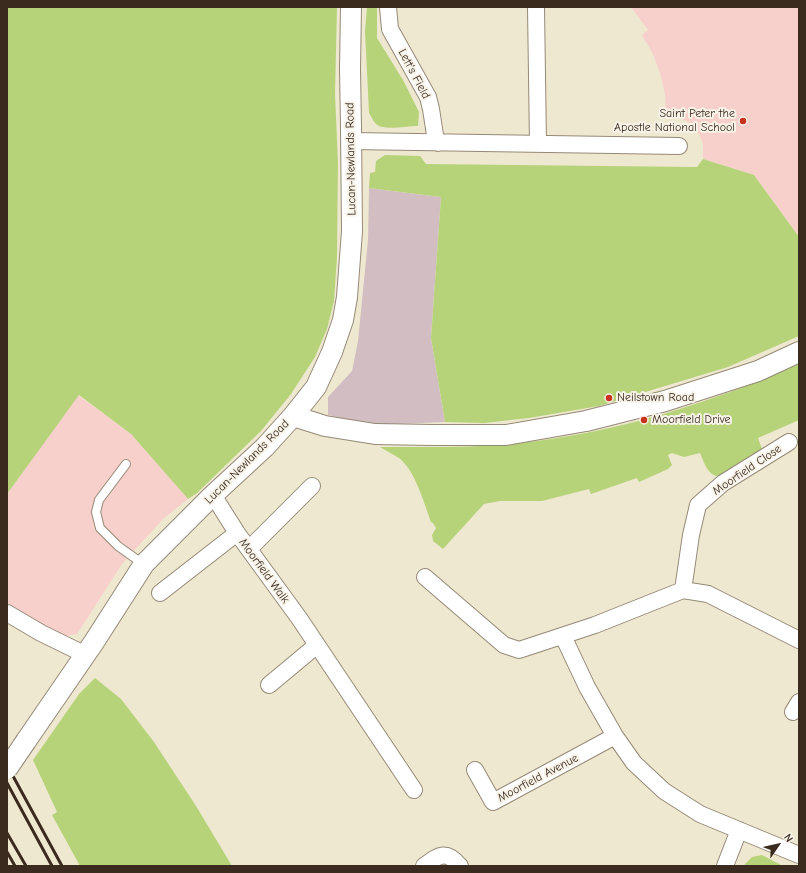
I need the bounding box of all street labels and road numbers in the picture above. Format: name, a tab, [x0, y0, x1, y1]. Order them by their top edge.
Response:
street label: Lett's Field	[395, 46, 433, 102]
street label: Lucan-Newlands Road	[343, 102, 359, 216]
street label: Lucan-Newlands Road	[202, 417, 292, 507]
street label: Moorfield Close	[710, 442, 784, 498]
street label: Moorfield Walk	[236, 536, 292, 606]
street label: Moorfield Avenue	[495, 751, 581, 805]

